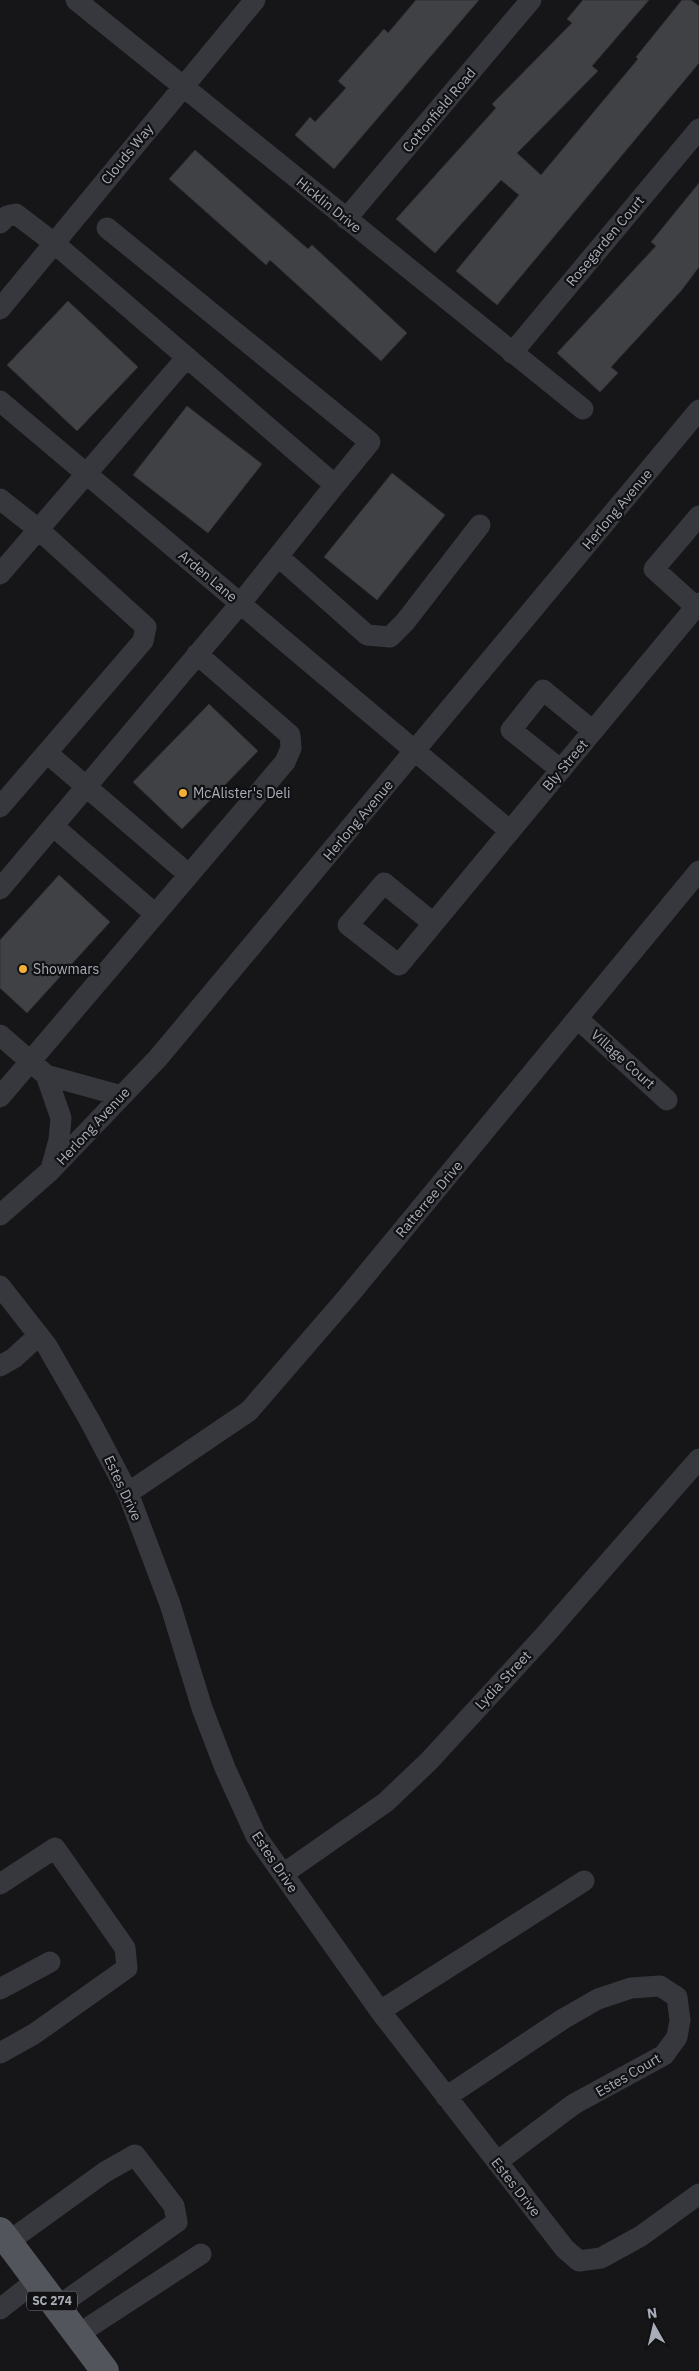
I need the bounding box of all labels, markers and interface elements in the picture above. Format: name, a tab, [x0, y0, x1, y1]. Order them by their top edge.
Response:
street label: Cottonfield Road	[398, 64, 480, 156]
street label: Clouds Way	[97, 120, 157, 188]
street label: Hicklin Drive	[293, 173, 366, 237]
street label: Rosegarden Court	[562, 192, 648, 290]
street label: Herlong Avenue	[578, 465, 656, 553]
street label: Arden Lane	[175, 546, 241, 606]
street label: Bly Street	[538, 736, 592, 794]
street label: Herlong Avenue	[319, 776, 397, 864]
place label: McAlister's Deli	[193, 784, 291, 802]
marker: McAlister's Deli	[177, 787, 189, 799]
place label: Showmars	[33, 960, 99, 978]
marker: Showmars	[17, 963, 29, 975]
street label: Village Court	[587, 1026, 659, 1092]
street label: Herlong Avenue	[52, 1083, 134, 1169]
street label: Ratterree Drive	[392, 1157, 467, 1241]
street label: Estes Drive	[100, 1452, 146, 1524]
street label: Lydia Street	[471, 1647, 535, 1713]
street label: Estes Drive	[248, 1828, 302, 1896]
street label: Estes Court	[592, 2049, 664, 2101]
street label: Estes Drive	[487, 2154, 545, 2220]
road number: SC 274	[27, 2292, 77, 2310]
north arrow	[629, 2301, 679, 2351]
text: N	[646, 2304, 658, 2323]

